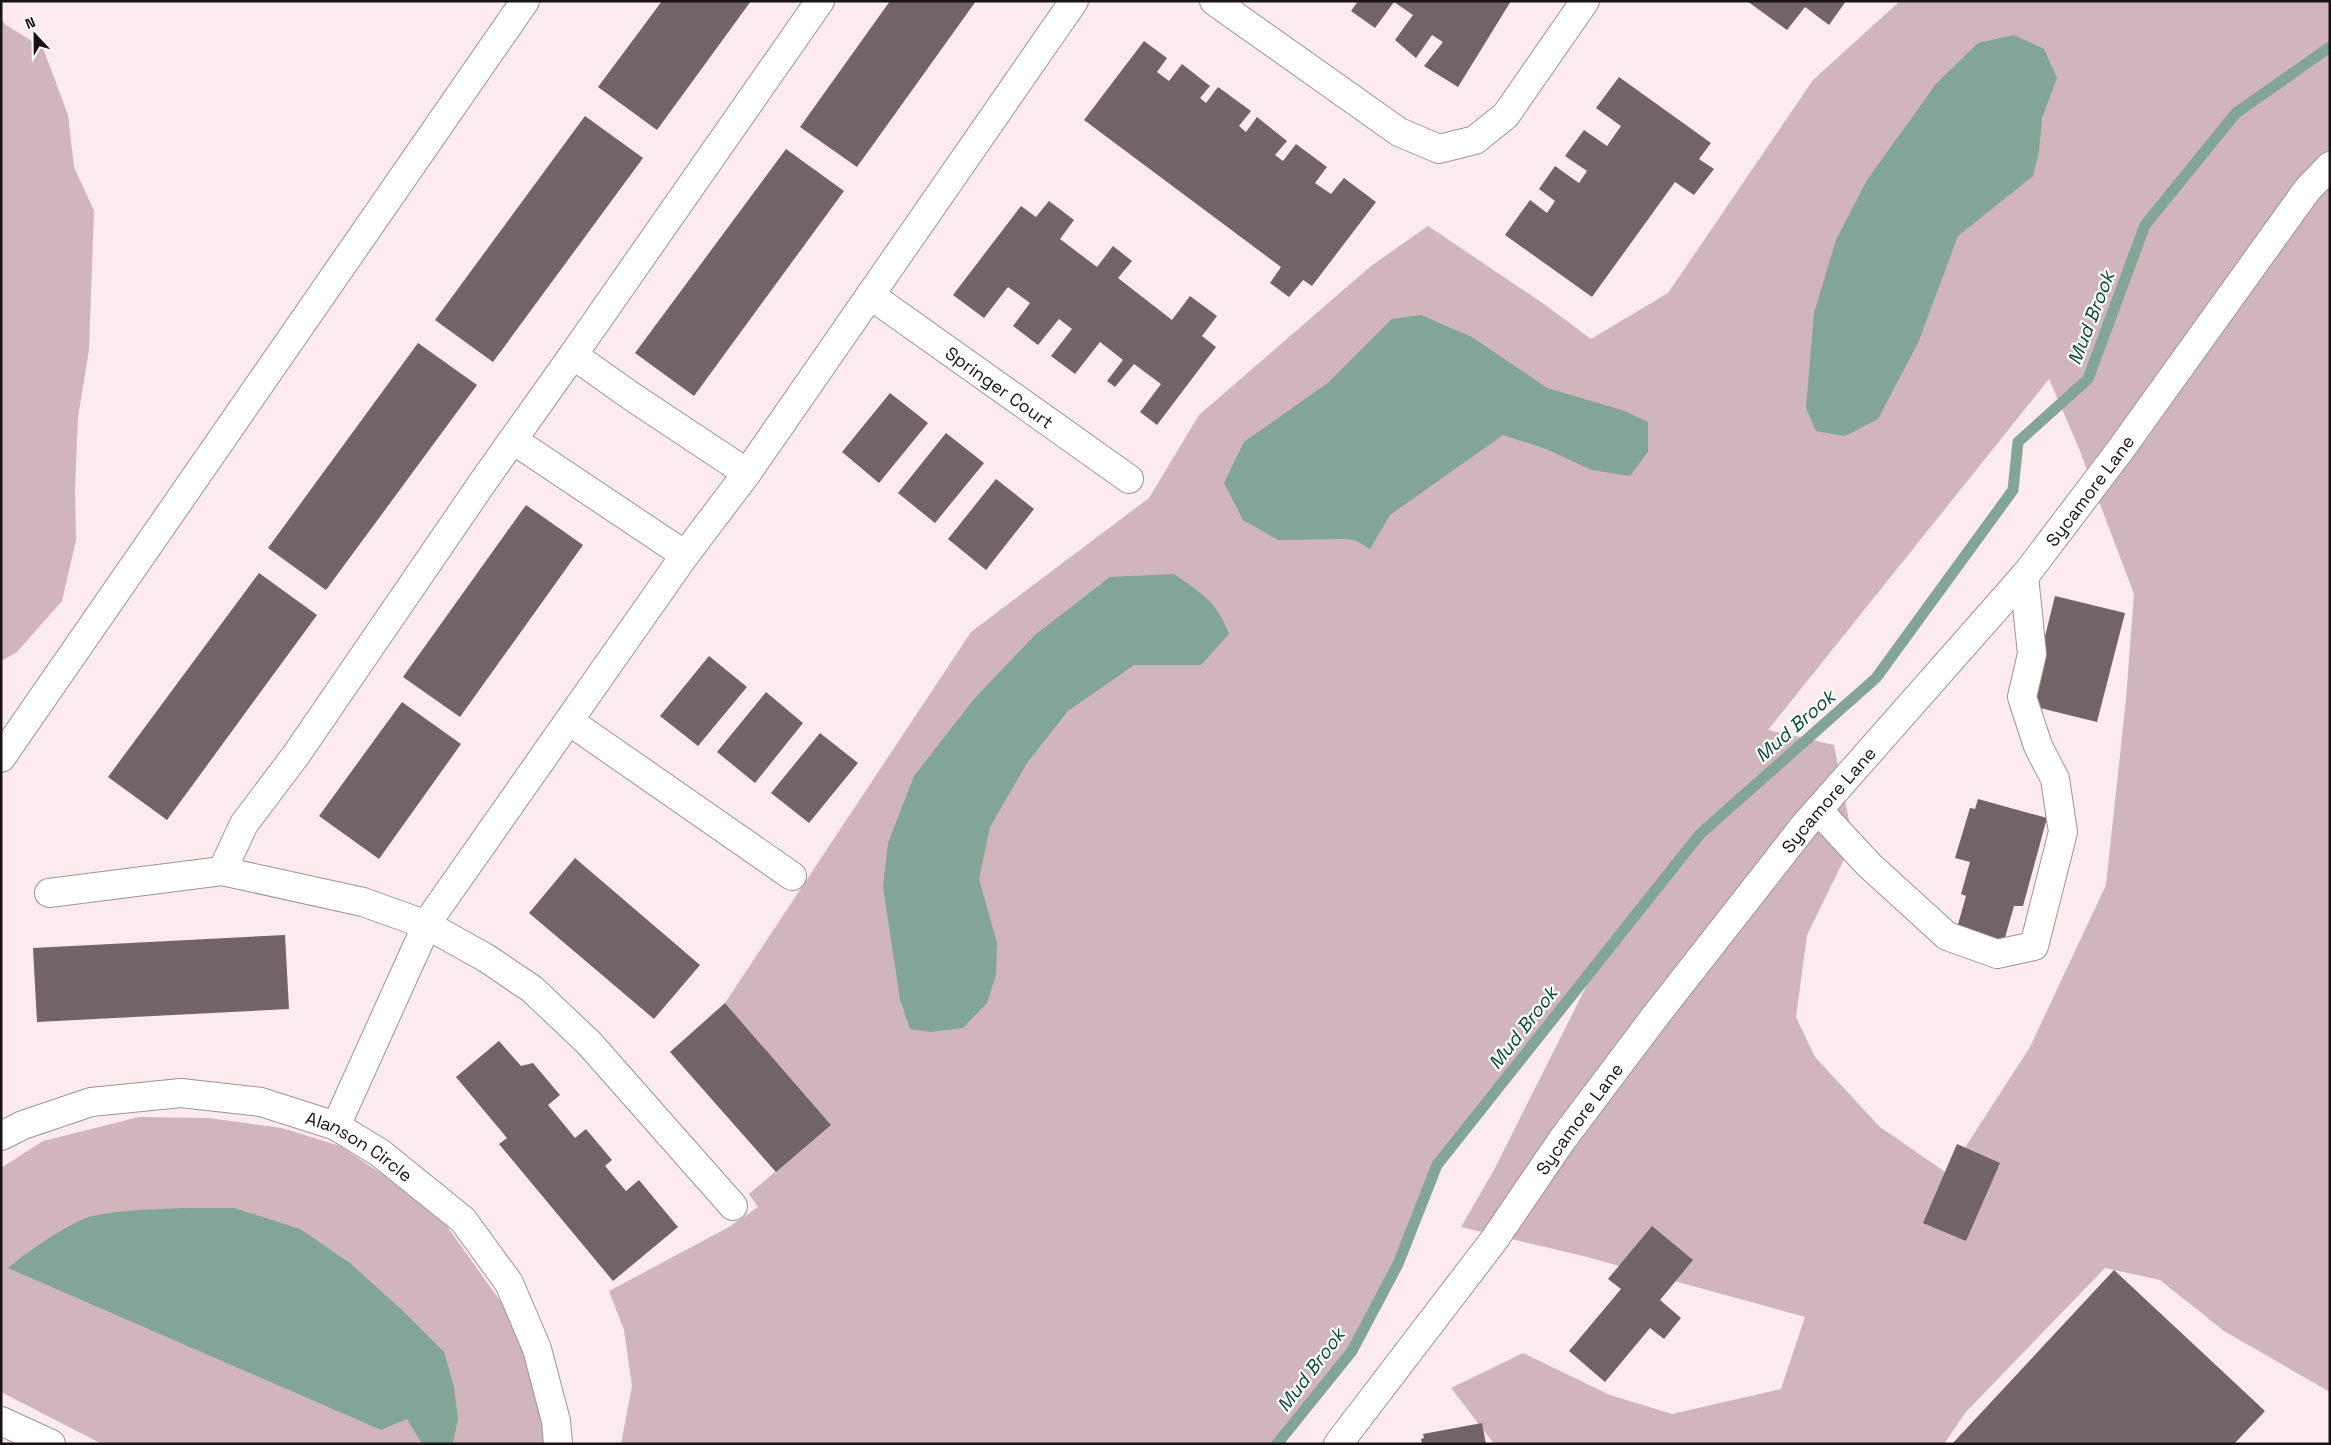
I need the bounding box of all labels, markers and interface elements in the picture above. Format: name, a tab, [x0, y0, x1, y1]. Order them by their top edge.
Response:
north arrow	[10, 10, 60, 60]
text: N	[22, 13, 38, 33]
water label: Mud Brook	[2062, 265, 2121, 368]
street label: Springer Court	[941, 341, 1058, 433]
street label: Sycamore Lane	[2040, 430, 2139, 551]
water label: Mud Brook	[1750, 683, 1842, 768]
street label: Sycamore Lane	[1776, 741, 1880, 857]
water label: Mud Brook	[1483, 979, 1565, 1074]
street label: Sycamore Lane	[1530, 1058, 1628, 1179]
street label: Alanson Circle	[303, 1106, 418, 1187]
water label: Mud Brook	[1271, 1321, 1352, 1417]

